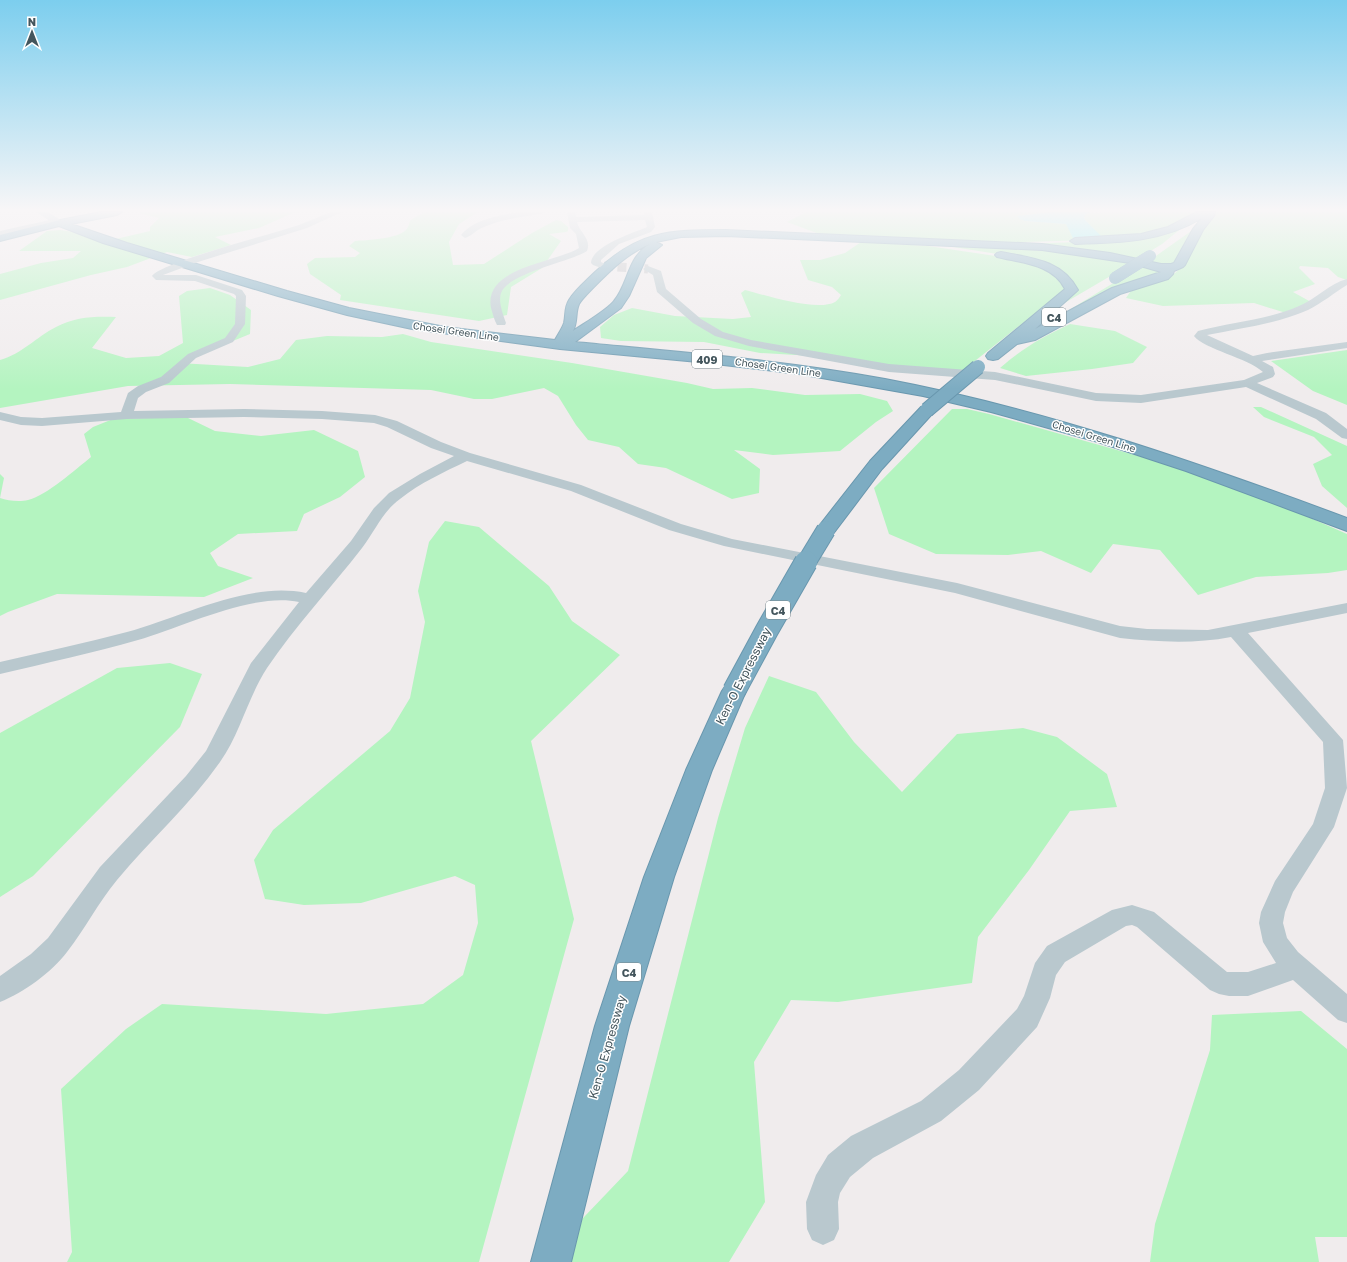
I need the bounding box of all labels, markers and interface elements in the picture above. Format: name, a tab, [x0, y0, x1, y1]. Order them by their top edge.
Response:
north arrow	[12, 12, 52, 52]
text: N	[28, 15, 36, 28]
road number: C4	[1042, 308, 1066, 326]
street label: Chosei Green Line	[412, 319, 500, 343]
road number: 409	[692, 350, 722, 368]
street label: Chosei Green Line	[734, 355, 822, 379]
street label: Chosei Green Line	[1051, 418, 1137, 454]
road number: C4	[766, 601, 790, 619]
street label: Ken-O Expressway	[712, 625, 774, 727]
road number: C4	[617, 963, 641, 981]
street label: Ken-O Expressway	[585, 993, 629, 1101]

